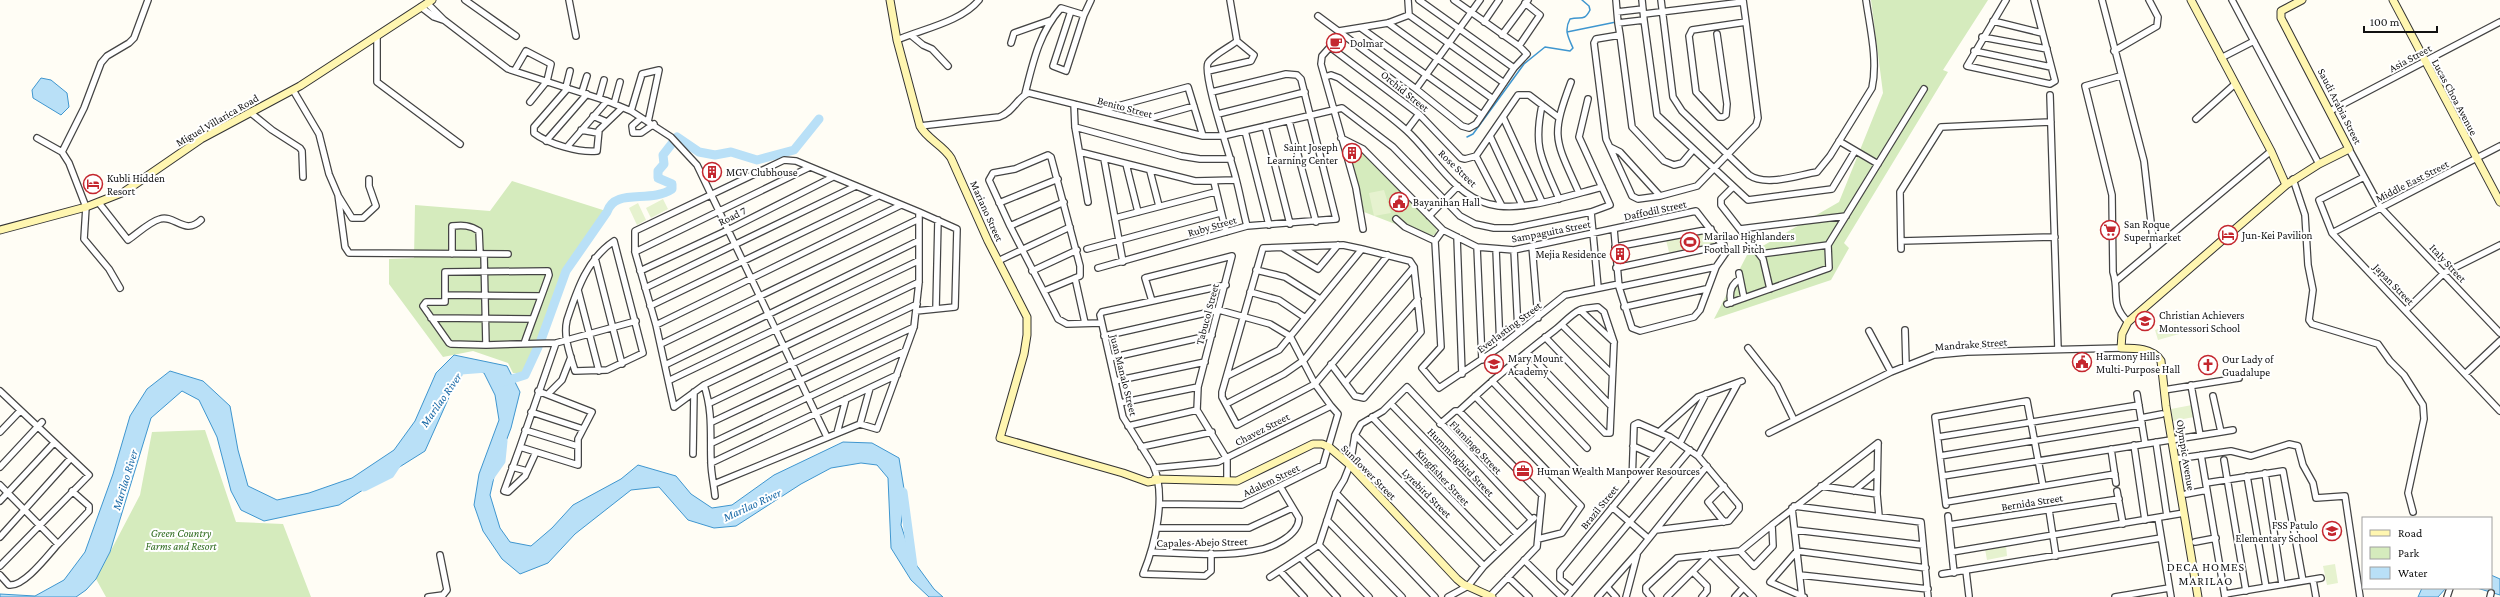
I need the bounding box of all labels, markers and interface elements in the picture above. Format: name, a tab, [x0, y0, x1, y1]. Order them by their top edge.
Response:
scale bar	[2364, 8, 2437, 34]
text: 100 m	[2370, 15, 2400, 29]
cafe icon: Dolmar	[1325, 32, 1347, 54]
place label: Dolmar	[1350, 37, 1384, 49]
street label: Asia Street	[2387, 42, 2434, 74]
street label: Lucas Choa Avenue	[2430, 57, 2480, 137]
street label: Saudi Arabia Street	[2316, 66, 2364, 146]
street label: Orchid Street	[1379, 68, 1432, 114]
street label: Miguel Villarica Road	[173, 91, 261, 149]
street label: Benito Street	[1096, 94, 1154, 120]
place label: Saint Joseph Learning Center	[1267, 141, 1338, 167]
building icon: Saint Joseph Learning Center	[1341, 142, 1363, 164]
street label: Rose Street	[1436, 147, 1480, 189]
street label: Middle East Street	[2374, 157, 2451, 205]
building icon: MGV Clubhouse	[701, 161, 723, 183]
place label: MGV Clubhouse	[726, 166, 798, 178]
place label: Kubli Hidden Resort	[107, 172, 165, 197]
hotel icon: Kubli Hidden Resort	[82, 173, 104, 195]
street label: Mariano Street	[968, 179, 1006, 244]
public building icon: Bayanihan Hall	[1388, 191, 1410, 213]
place label: Bayanihan Hall	[1413, 196, 1480, 209]
street label: Daffodil Street	[1623, 197, 1688, 222]
street label: Road 7	[716, 204, 748, 228]
street label: Ruby Street	[1186, 213, 1238, 240]
street label: Sampaguita Street	[1510, 217, 1592, 246]
place label: San Roque Supermarket	[2124, 218, 2181, 244]
supermarket icon: San Roque Supermarket	[2099, 219, 2121, 241]
hotel icon: Jun-Kei Pavilion	[2217, 224, 2239, 246]
place label: Jun-Kei Pavilion	[2241, 229, 2313, 242]
place label: Marilao Highlanders Football Pitch	[1704, 230, 1795, 255]
sports icon: Marilao Highlanders Football Pitch	[1679, 231, 1701, 253]
street label: Italy Street	[2427, 241, 2469, 286]
building icon: Mejia Residence	[1609, 243, 1631, 265]
place label: Mejia Residence	[1535, 248, 1606, 261]
street label: Japan Street	[2370, 260, 2417, 308]
street label: Tabucol Street	[1193, 282, 1221, 346]
street label: Everlasting Street	[1475, 299, 1544, 356]
place label: Christian Achievers Montessori School	[2159, 309, 2244, 334]
school or university icon: Christian Achievers Montessori School	[2134, 310, 2156, 332]
street label: Juan Manalo Street	[1107, 332, 1140, 418]
street label: Mandrake Street	[1934, 335, 2008, 353]
place label: Harmony Hills Multi-Purpose Hall	[2096, 350, 2180, 376]
public building icon: Harmony Hills Multi-Purpose Hall	[2071, 351, 2093, 373]
place label: Mary Mount Academy	[1508, 352, 1564, 378]
school or university icon: Mary Mount Academy	[1483, 353, 1505, 375]
place label: Our Lady of Guadalupe	[2222, 353, 2274, 379]
church icon: Our Lady of Guadalupe	[2197, 354, 2219, 376]
water label: Marilao River	[417, 370, 465, 430]
street label: Chavez Street	[1233, 410, 1292, 448]
street label: Flamingo Street	[1447, 418, 1505, 477]
street label: Olympic Avenue	[2173, 419, 2198, 492]
street label: Hummingbird Street	[1424, 425, 1497, 500]
street label: Sunflower Street	[1339, 442, 1399, 502]
street label: Kingfisher Street	[1413, 446, 1473, 509]
water label: Marilao River	[109, 447, 141, 513]
office icon: Human Wealth Manpower Resources	[1512, 460, 1534, 482]
street label: Adalem Street	[1241, 461, 1302, 499]
place label: Human Wealth Manpower Resources	[1537, 465, 1700, 478]
street label: Lyrebird Street	[1399, 466, 1454, 521]
street label: Brazil Street	[1578, 482, 1621, 531]
water label: Marilao River	[720, 485, 784, 525]
street label: Bernida Street	[2000, 491, 2064, 513]
legend	[2362, 517, 2492, 589]
place label: FSS Patulo Elementary School	[2236, 519, 2319, 545]
school or university icon: FSS Patulo Elementary School	[2321, 520, 2343, 542]
text: Road	[2398, 526, 2423, 540]
park label: Green Country Farms and Resort	[146, 527, 217, 552]
street label: Capales-Abejo Street	[1156, 535, 1248, 550]
text: Park	[2398, 546, 2420, 560]
district label: DECA HOMES MARILAO	[2167, 560, 2245, 588]
text: Water	[2398, 566, 2428, 580]

